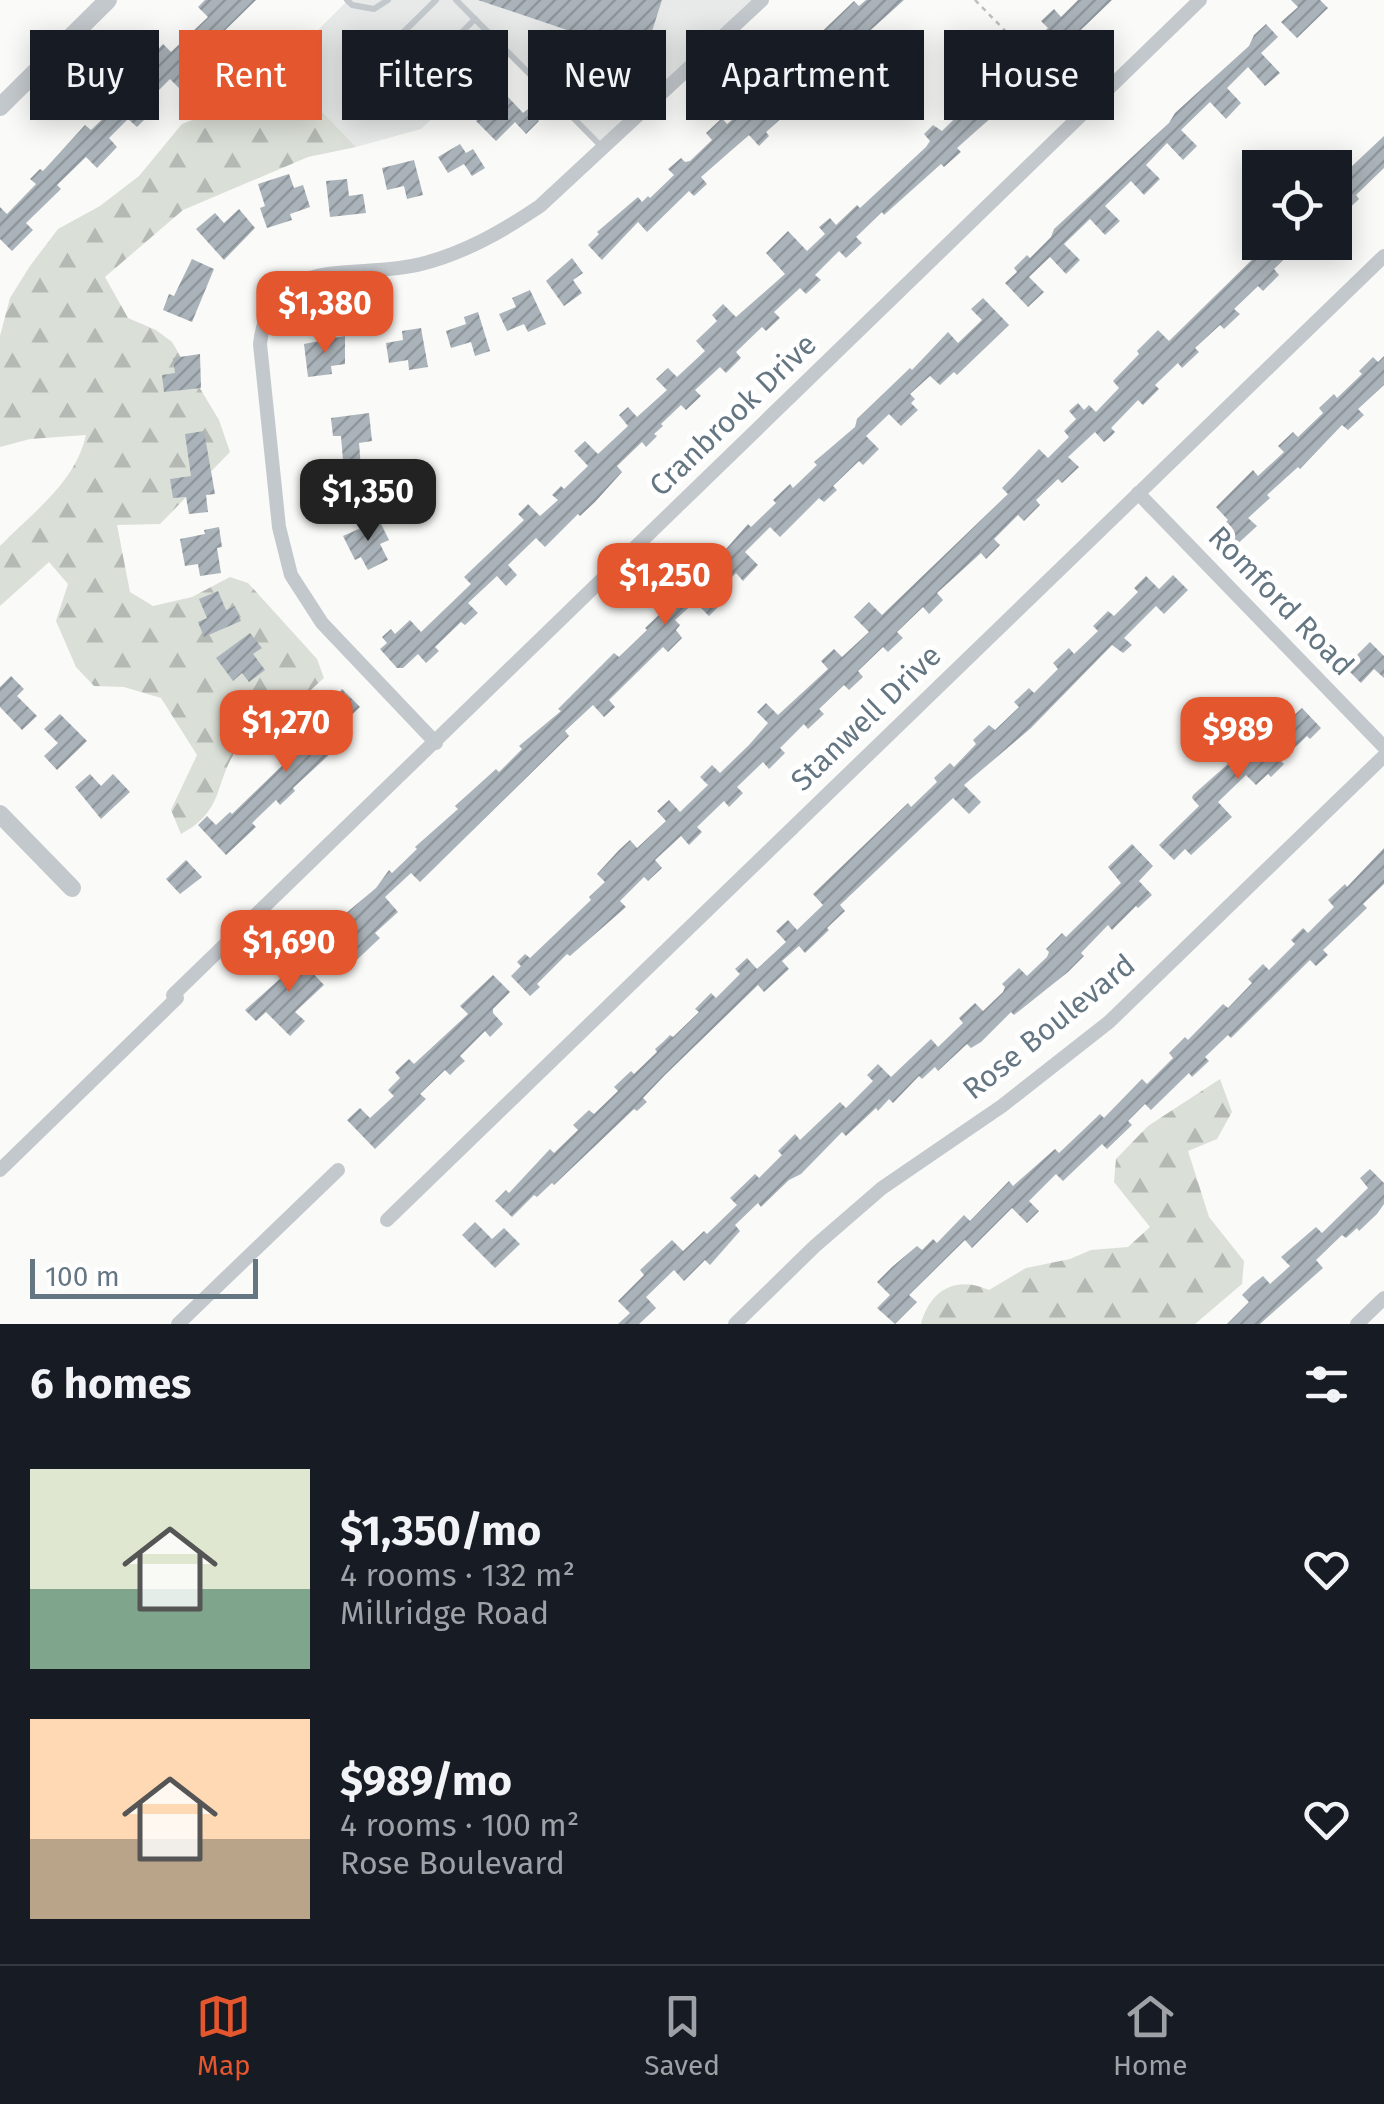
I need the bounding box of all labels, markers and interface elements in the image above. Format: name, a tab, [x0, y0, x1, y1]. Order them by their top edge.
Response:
chip: Buy	[30, 30, 159, 120]
chip: Rent	[179, 30, 322, 120]
chip: Filters	[342, 30, 508, 120]
chip: New	[528, 30, 666, 120]
chip: Apartment	[686, 30, 924, 120]
chip: House	[944, 30, 1114, 120]
map controls	[1242, 150, 1352, 260]
button: locate	[1242, 150, 1352, 260]
pin: $1,380	[244, 271, 406, 356]
text: $1,380	[278, 284, 372, 322]
street label: Cranbrook Drive	[642, 326, 824, 504]
pin: $1,350	[287, 459, 449, 544]
text: $1,350	[322, 472, 414, 510]
street label: Romford Road	[1201, 519, 1361, 683]
pin: $1,250	[584, 543, 746, 628]
text: $1,250	[619, 556, 711, 594]
street label: Stanwell Drive	[783, 637, 949, 799]
pin: $1,270	[205, 690, 367, 775]
pin: $989	[1179, 697, 1297, 782]
text: $1,270	[242, 703, 330, 741]
text: $989	[1203, 710, 1273, 748]
pin: $1,690	[208, 910, 370, 995]
text: $1,690	[243, 923, 335, 961]
street label: Rose Boulevard	[956, 947, 1142, 1107]
scale bar	[30, 1254, 258, 1298]
text: 100 m	[45, 1260, 120, 1293]
icon: filters	[1299, 1357, 1354, 1412]
text: 6 homes	[30, 1359, 191, 1409]
text: $1,350/mo	[340, 1506, 541, 1556]
icon: home	[110, 1509, 230, 1629]
icon: heart	[1299, 1542, 1354, 1597]
text: 4 rooms · 132 m²	[340, 1556, 575, 1594]
text: Millridge Road	[340, 1594, 549, 1632]
text: $989/mo	[340, 1756, 512, 1806]
icon: home	[110, 1759, 230, 1879]
icon: heart	[1299, 1792, 1354, 1847]
text: 4 rooms · 100 m²	[340, 1806, 579, 1844]
text: Rose Boulevard	[340, 1844, 565, 1882]
tab: Map	[196, 1989, 251, 2082]
tab: Saved	[644, 1989, 720, 2082]
tab: Home	[1113, 1989, 1188, 2082]

